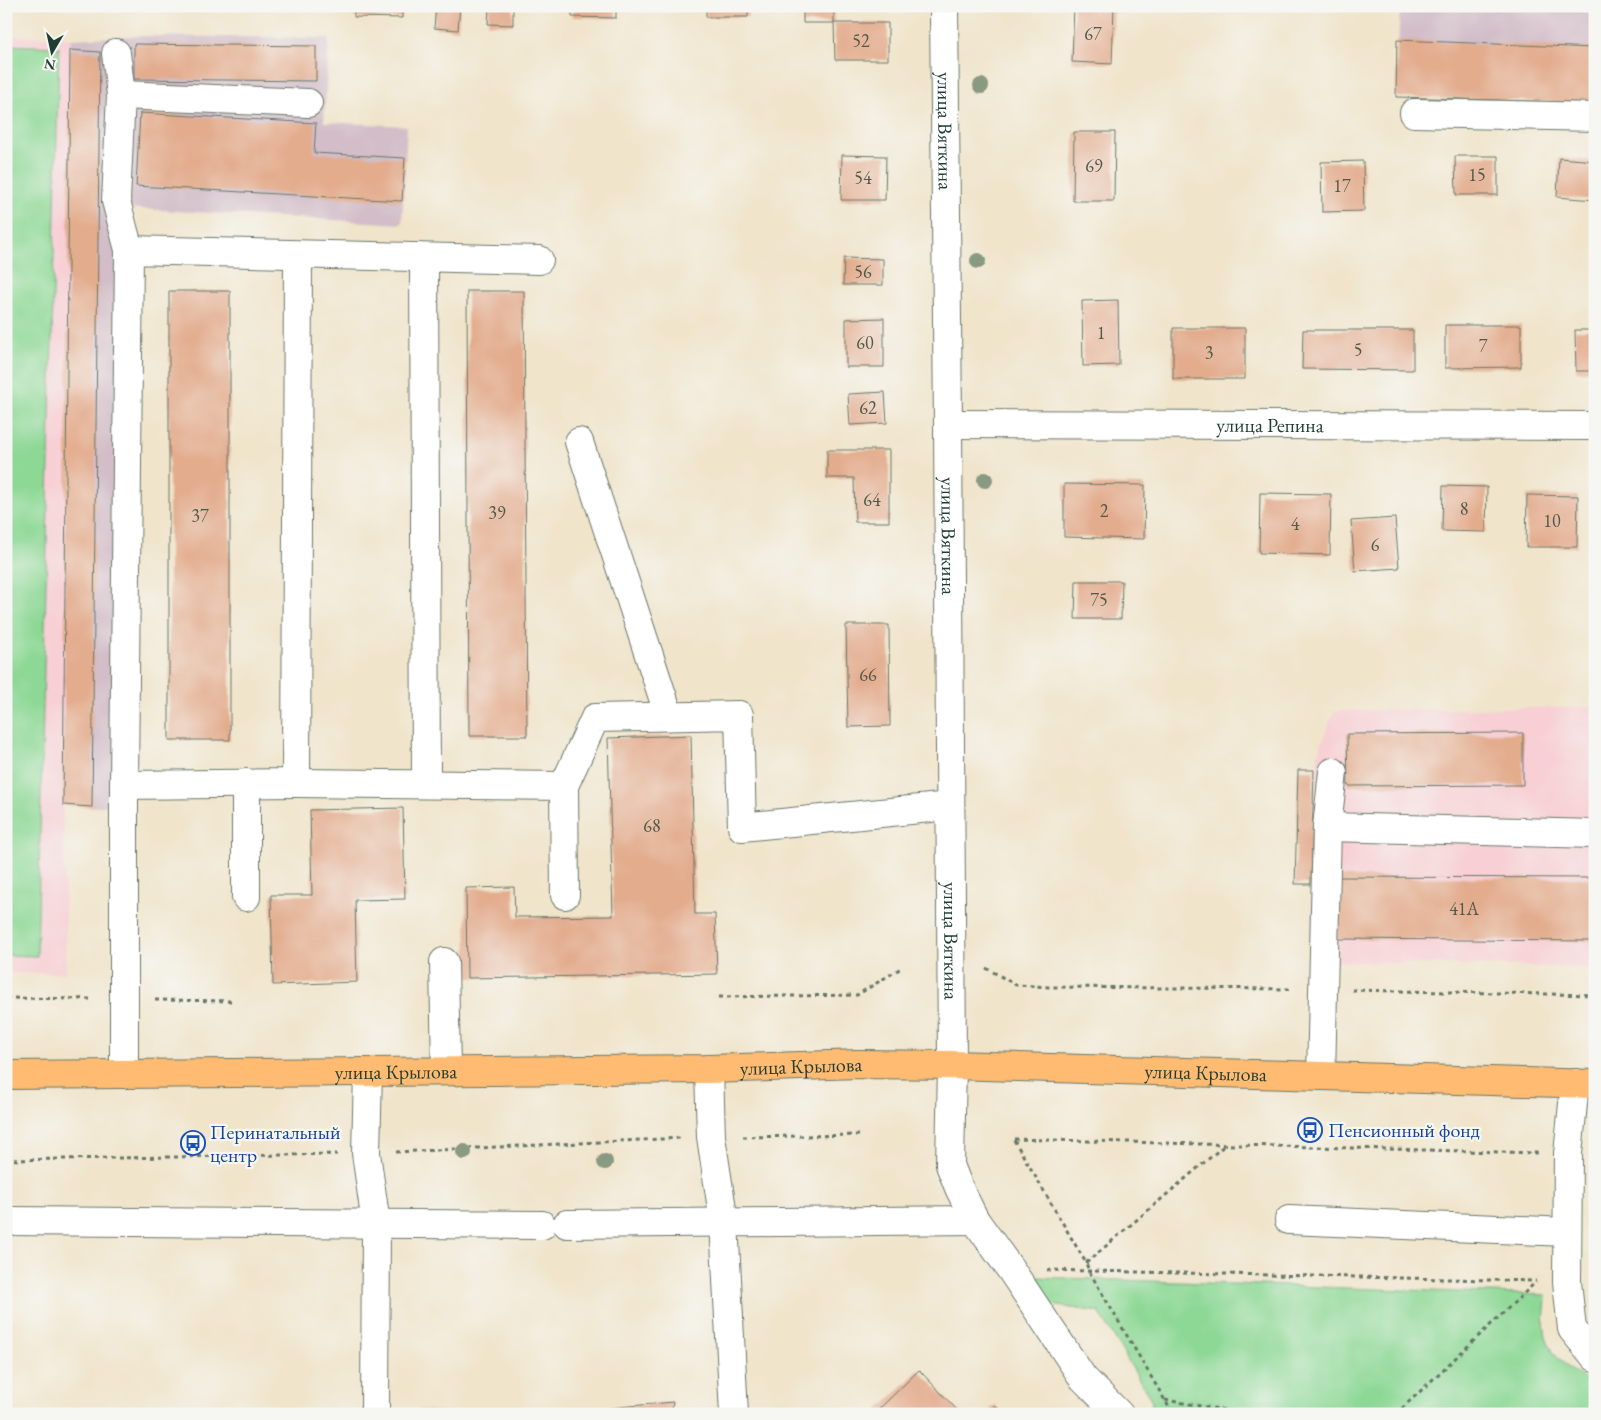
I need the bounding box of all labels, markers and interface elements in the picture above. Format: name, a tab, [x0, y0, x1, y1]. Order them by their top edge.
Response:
house number: 67	[1084, 22, 1102, 45]
north arrow	[28, 28, 78, 78]
house number: 52	[852, 29, 870, 52]
text: N	[42, 55, 57, 75]
street label: улица Вяткина	[932, 72, 959, 190]
house number: 69	[1085, 154, 1103, 177]
house number: 15	[1468, 163, 1486, 186]
house number: 54	[854, 166, 872, 189]
house number: 17	[1333, 174, 1351, 197]
house number: 56	[854, 260, 872, 283]
house number: 1	[1097, 321, 1105, 344]
house number: 60	[856, 331, 874, 354]
house number: 7	[1479, 334, 1488, 357]
house number: 5	[1354, 338, 1362, 361]
house number: 3	[1205, 341, 1213, 364]
house number: 62	[859, 396, 877, 419]
street label: улица Репина	[1216, 412, 1324, 438]
street label: улица Вяткина	[935, 477, 962, 595]
house number: 64	[863, 488, 881, 511]
house number: 8	[1460, 497, 1468, 520]
house number: 2	[1100, 499, 1109, 522]
house number: 39	[488, 501, 506, 524]
house number: 37	[191, 504, 209, 527]
house number: 10	[1543, 509, 1561, 532]
house number: 4	[1291, 512, 1300, 535]
house number: 6	[1371, 533, 1380, 556]
house number: 75	[1090, 588, 1108, 611]
house number: 66	[859, 663, 877, 686]
house number: 68	[643, 814, 661, 837]
street label: улица Вяткина	[938, 882, 965, 1000]
house number: 41А	[1449, 897, 1479, 920]
street label: улица Крылова	[739, 1051, 863, 1081]
street label: улица Крылова	[335, 1058, 457, 1085]
street label: улица Крылова	[1144, 1058, 1267, 1087]
bus stop icon: Пенсионный фонд	[1297, 1117, 1323, 1143]
place label: Пенсионный фонд	[1328, 1117, 1480, 1143]
place label: Перинатальный центр	[210, 1119, 341, 1168]
bus stop icon: Перинатальный центр	[180, 1130, 206, 1156]

